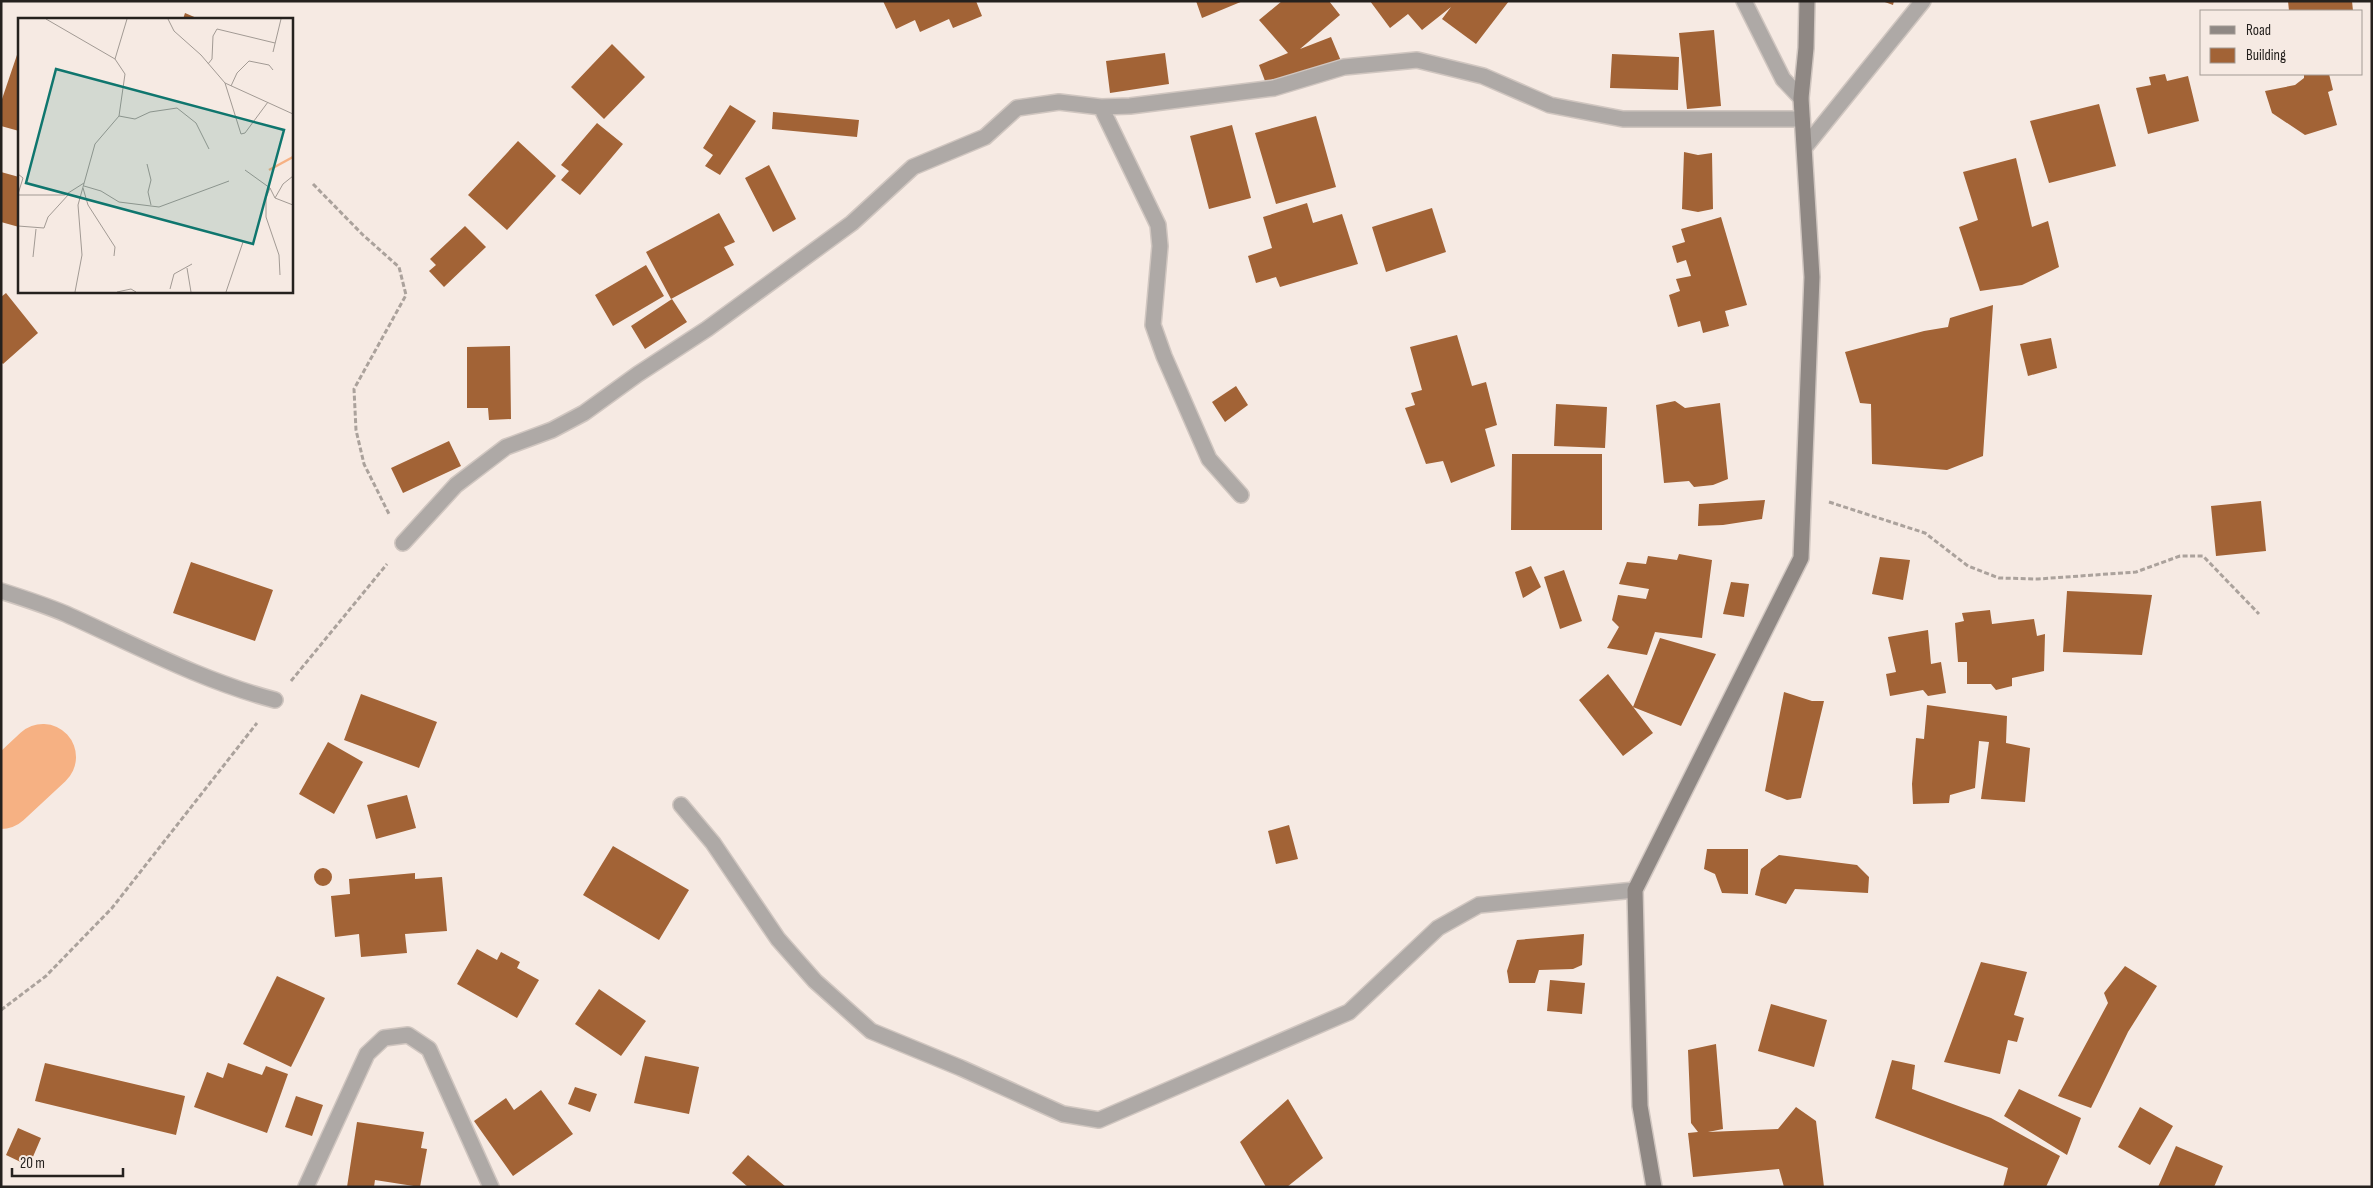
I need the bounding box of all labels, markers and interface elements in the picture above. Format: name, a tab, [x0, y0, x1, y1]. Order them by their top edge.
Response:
legend	[2200, 10, 2363, 75]
inset map	[18, 18, 292, 292]
text: Road	[2246, 21, 2271, 40]
text: Building	[2246, 46, 2286, 65]
scale bar	[12, 1146, 124, 1178]
text: 20 m	[20, 1154, 45, 1173]

